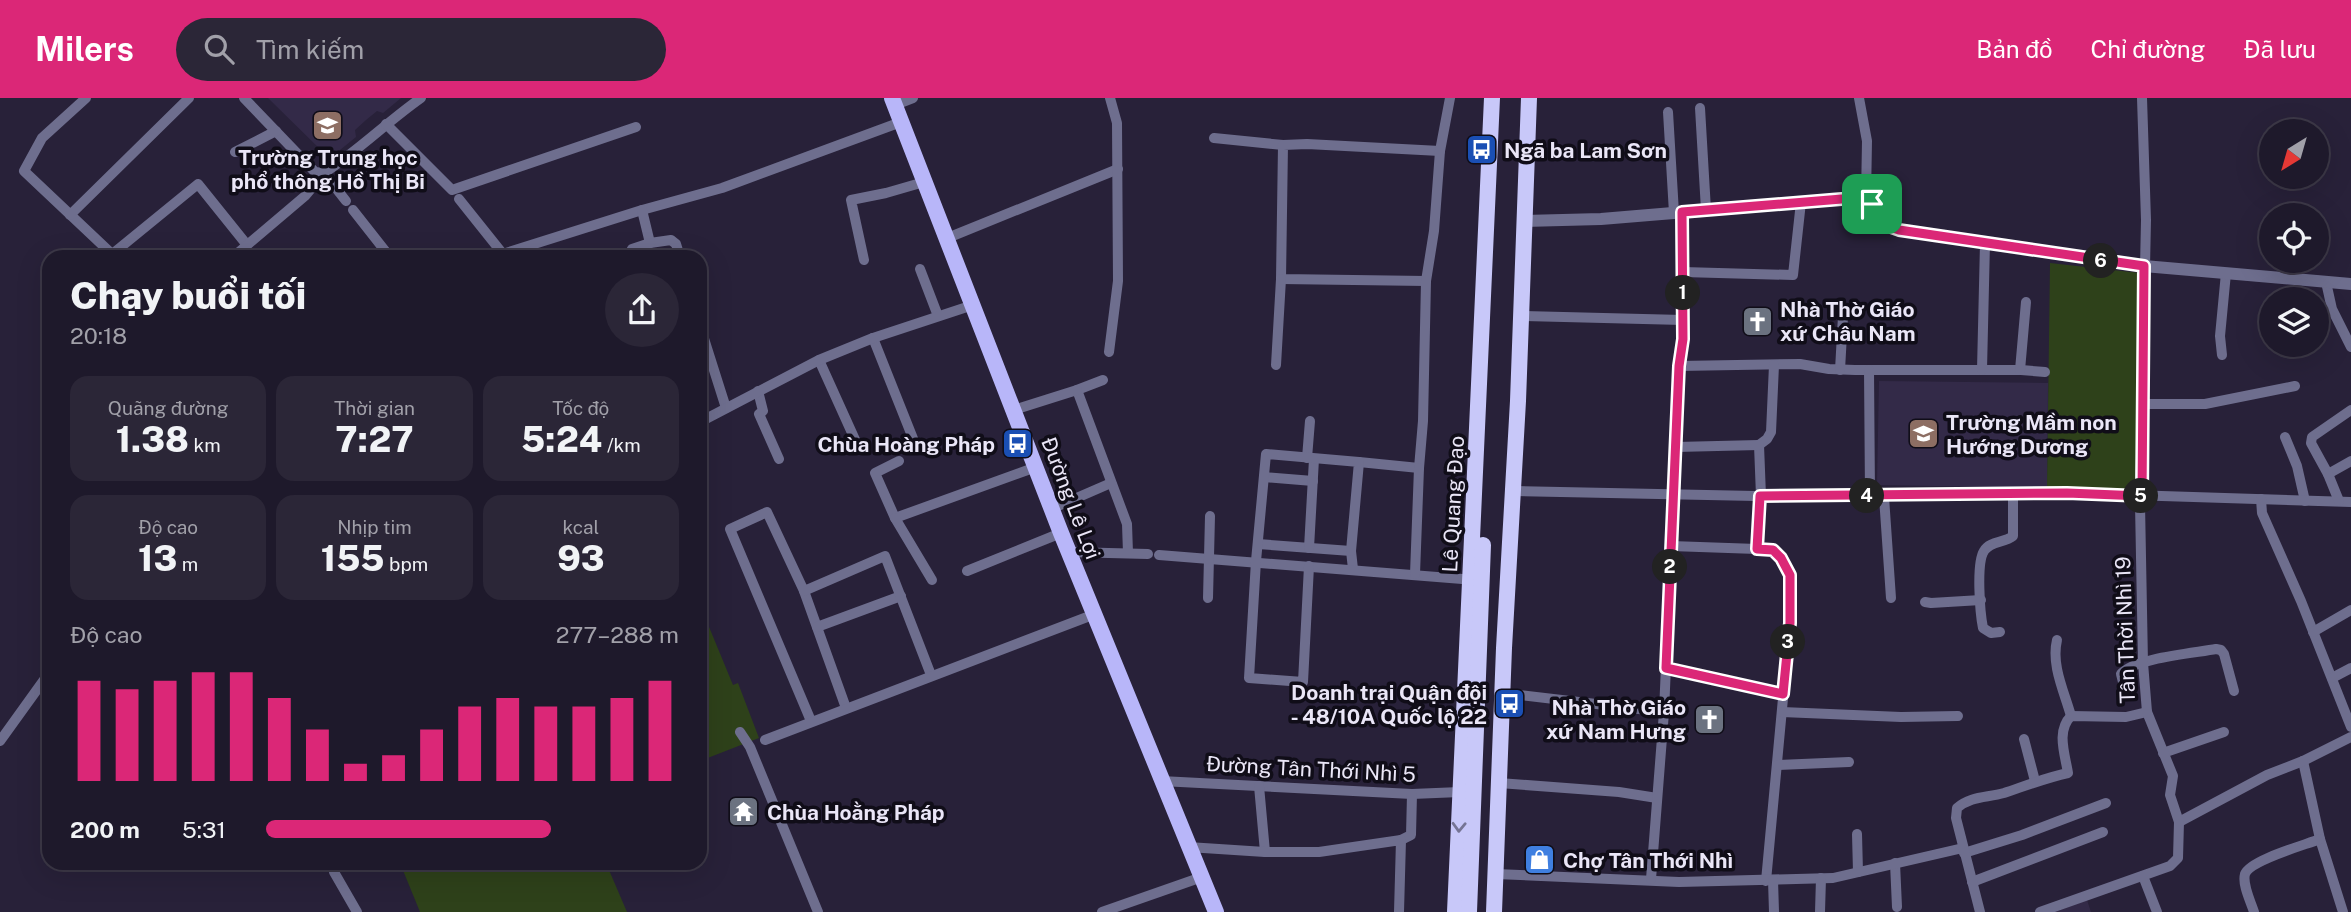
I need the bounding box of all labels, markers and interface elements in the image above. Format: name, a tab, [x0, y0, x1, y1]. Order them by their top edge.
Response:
search box	[176, 18, 666, 81]
text: Milers	[35, 30, 134, 68]
icon: search	[200, 30, 238, 68]
text: Tìm kiếm	[256, 34, 364, 65]
text: Bản đồ	[1976, 35, 2053, 63]
text: Chỉ đường	[2091, 35, 2205, 63]
text: Đã lưu	[2243, 35, 2316, 63]
school or university icon: Trường Trung học phổ thông Hồ Thị Bi	[311, 108, 345, 142]
north arrow	[2259, 119, 2329, 189]
map controls	[2259, 119, 2329, 357]
bus stop icon: Ngã ba Lam Sơn	[1464, 133, 1498, 167]
place label: Ngã ba Lam Sơn	[1504, 138, 1667, 163]
place label: Trường Trung học phổ thông Hồ Thị Bi	[231, 145, 425, 194]
pin	[1842, 174, 1902, 234]
icon: arrive	[1853, 185, 1891, 223]
button: locate	[2259, 203, 2329, 273]
pin: 6	[2084, 244, 2118, 278]
text: 6	[2094, 249, 2107, 271]
text: Chạy buổi tối	[70, 273, 306, 318]
button: share	[605, 273, 679, 347]
pin: 1	[1666, 276, 1700, 310]
text: 1	[1678, 281, 1687, 303]
button: layers	[2259, 287, 2329, 357]
place label: Nhà Thờ Giáo xứ Châu Nam	[1780, 297, 1915, 346]
church icon: Nhà Thờ Giáo xứ Châu Nam	[1740, 304, 1774, 338]
text: 20:18	[70, 322, 127, 349]
text: Quãng đường	[108, 397, 229, 419]
text: Thời gian	[334, 397, 415, 419]
text: Tốc độ	[552, 397, 609, 419]
place label: Trường Mầm non Hướng Dương	[1946, 410, 2117, 459]
school or university icon: Trường Mầm non Hướng Dương	[1906, 417, 1940, 451]
text: 1.38	[116, 419, 189, 460]
text: 7:27	[335, 419, 414, 460]
text: 5:24	[521, 419, 602, 460]
bus stop icon: Chùa Hoàng Pháp	[1001, 427, 1035, 461]
place label: Chùa Hoàng Pháp	[817, 432, 995, 457]
street label: Đường Lê Lợi	[1036, 433, 1106, 563]
text: km	[189, 434, 221, 456]
text: /km	[602, 434, 641, 456]
street label: Lê Quang Đạo	[1437, 435, 1469, 573]
pin: 4	[1850, 478, 1884, 514]
pin: 5	[2124, 478, 2158, 514]
text: 4	[1860, 484, 1873, 506]
text: 5	[2134, 484, 2147, 506]
text: Độ cao	[138, 516, 198, 538]
text: Nhịp tim	[337, 516, 412, 538]
text: kcal	[562, 516, 599, 538]
text: 13	[138, 538, 177, 579]
text: 155	[321, 538, 384, 579]
text: 93	[557, 538, 605, 579]
pin: 2	[1652, 550, 1688, 584]
text: m	[177, 553, 198, 575]
text: bpm	[384, 553, 428, 575]
text: 2	[1663, 555, 1676, 577]
street label: Tân Thời Nhì 19	[2110, 556, 2140, 704]
text: Độ cao	[70, 621, 142, 648]
text: 277–288 m	[556, 621, 679, 648]
pin: 3	[1770, 624, 1806, 660]
text: 3	[1781, 630, 1794, 652]
place label: Doanh trại Quận đội - 48/10A Quốc lộ 22	[1291, 680, 1487, 729]
bus stop icon: Doanh trại Quận đội - 48/10A Quốc lộ 22	[1493, 687, 1527, 721]
place label: Nhà Thờ Giáo xứ Nam Hưng	[1546, 695, 1686, 744]
church icon: Nhà Thờ Giáo xứ Nam Hưng	[1692, 702, 1726, 736]
street label: Đường Tân Thới Nhì 5	[1205, 751, 1417, 787]
temple icon: Chùa Hoằng Pháp	[727, 795, 761, 829]
place label: Chùa Hoằng Pháp	[767, 800, 945, 825]
text: 200 m	[70, 816, 140, 843]
text: 5:31	[182, 816, 226, 843]
one-way arrow	[1451, 822, 1466, 833]
shop icon: Chợ Tân Thới Nhì	[1523, 843, 1557, 877]
place label: Chợ Tân Thới Nhì	[1563, 848, 1733, 873]

